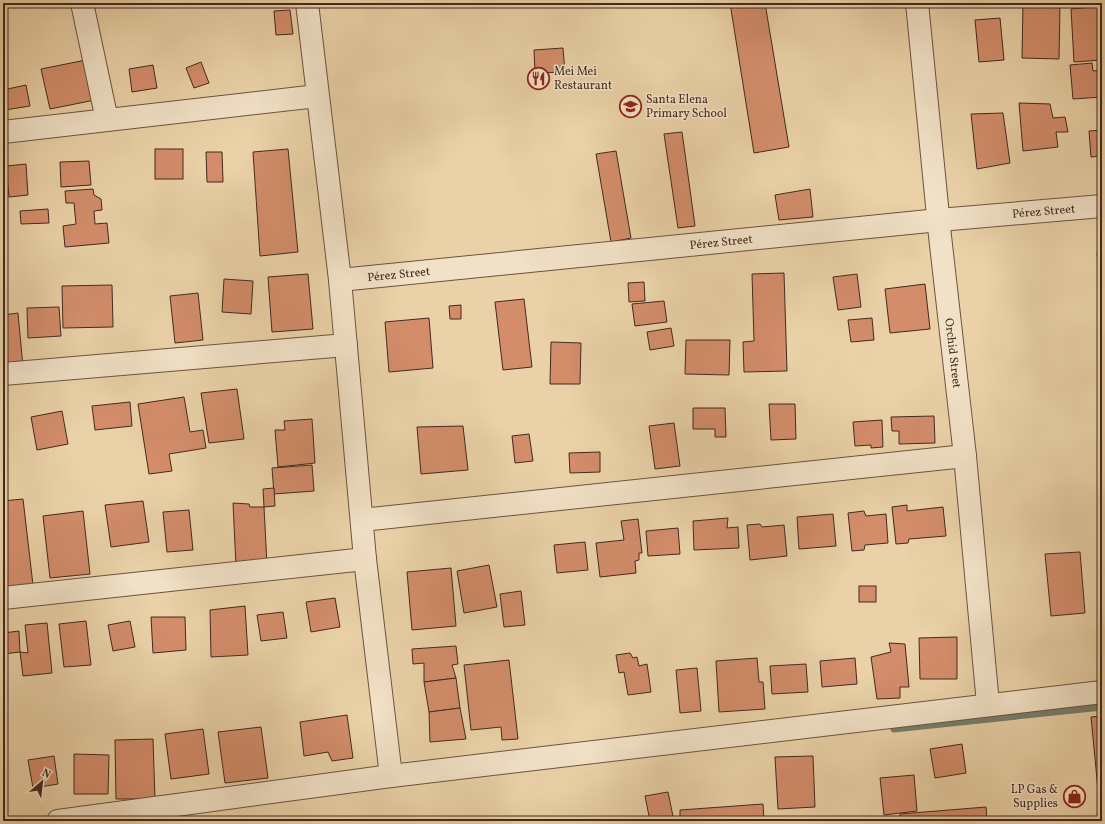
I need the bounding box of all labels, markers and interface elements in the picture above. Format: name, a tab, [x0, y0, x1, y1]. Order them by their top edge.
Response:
place label: Mei Mei Restaurant	[554, 64, 612, 94]
restaurant icon: Mei Mei Restaurant	[525, 65, 551, 91]
place label: Santa Elena Primary School	[646, 92, 727, 122]
school or university icon: Santa Elena Primary School	[617, 93, 643, 119]
street label: Pérez Street	[1012, 201, 1076, 223]
street label: Pérez Street	[689, 232, 753, 254]
street label: Pérez Street	[367, 264, 431, 286]
street label: Orchid Street	[940, 317, 964, 389]
north arrow	[22, 762, 62, 802]
text: N	[39, 766, 53, 783]
place label: LP Gas & Supplies	[1011, 782, 1058, 812]
shop icon: LP Gas & Supplies	[1061, 783, 1087, 809]

